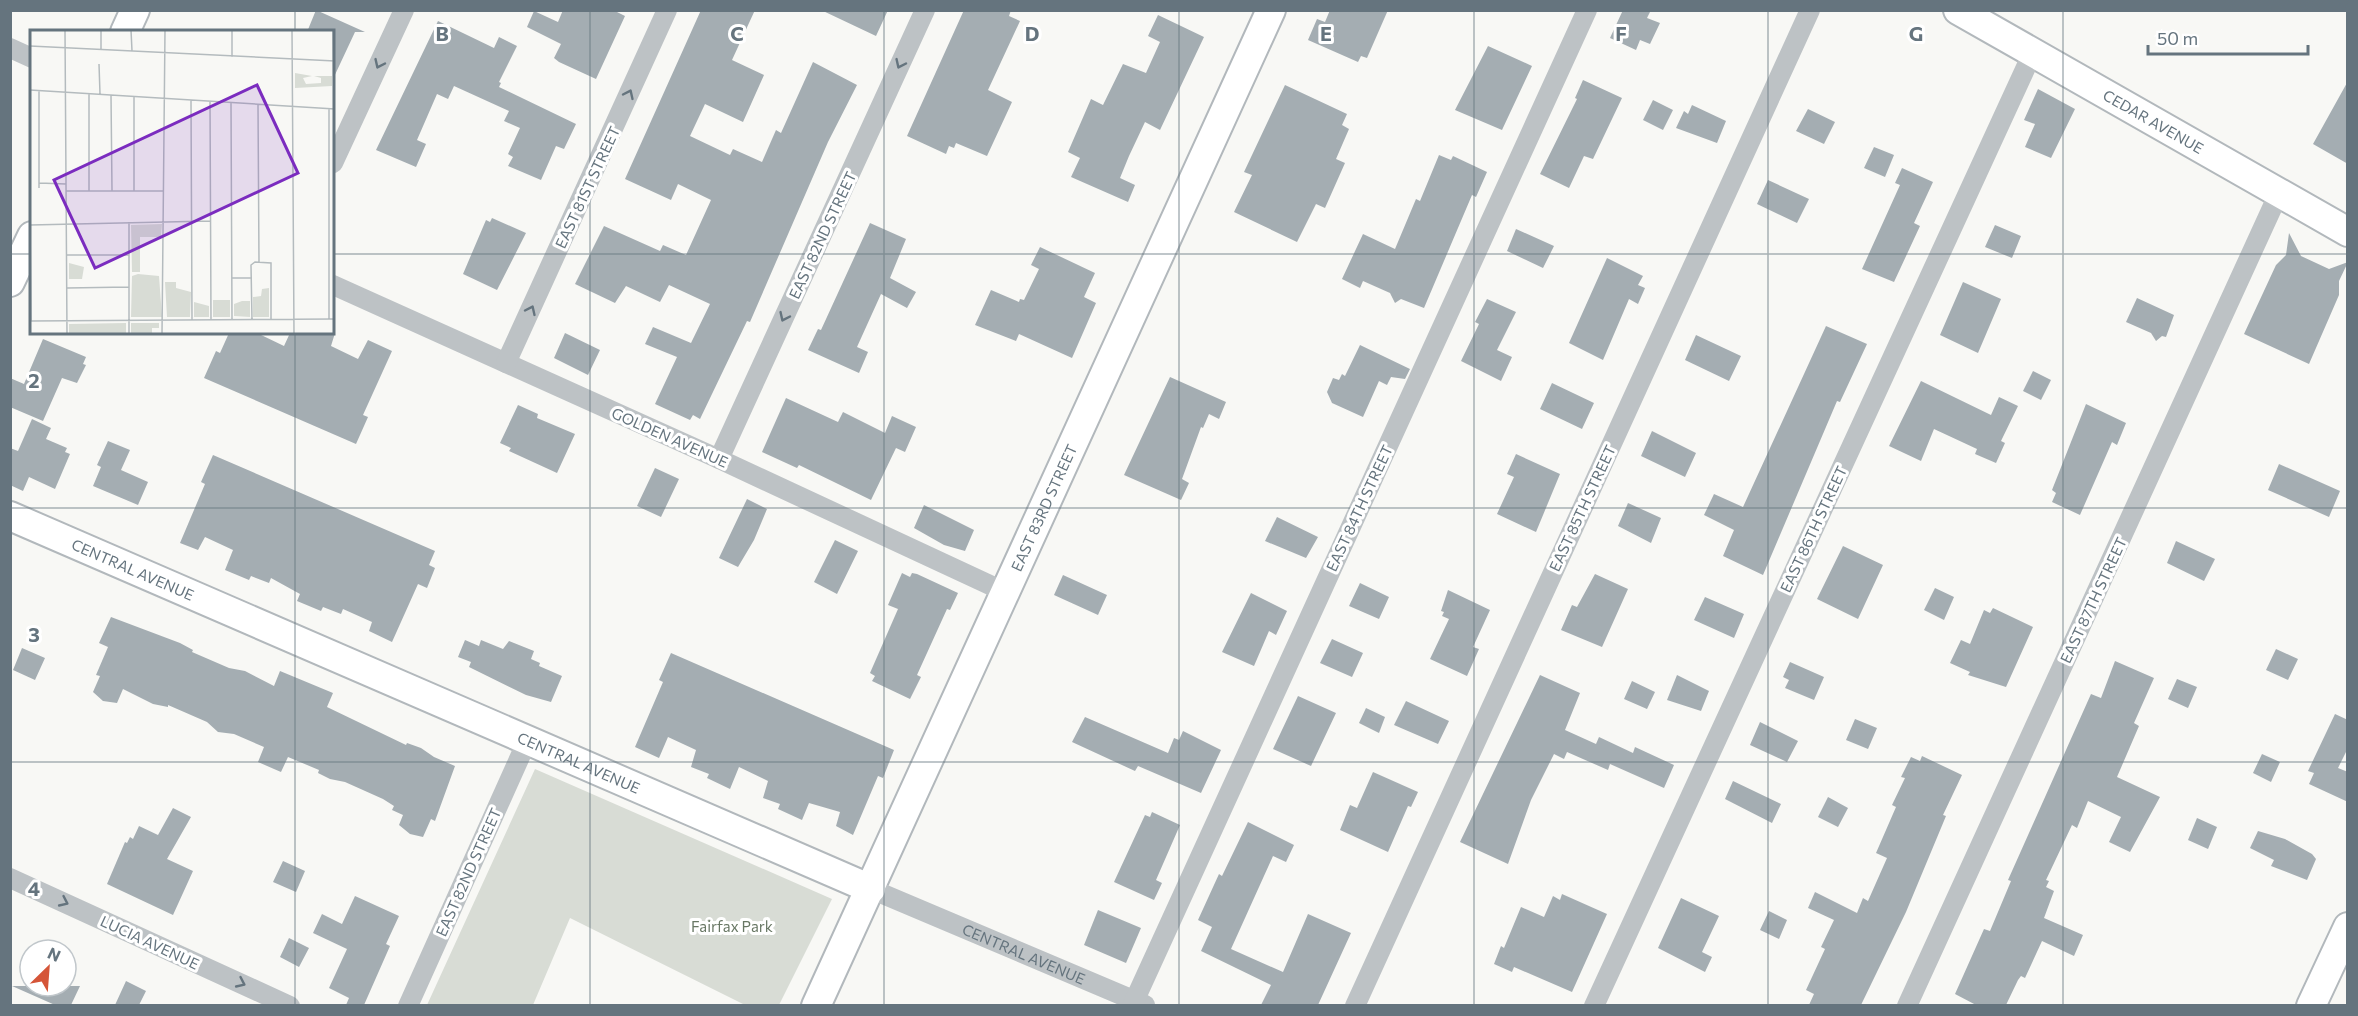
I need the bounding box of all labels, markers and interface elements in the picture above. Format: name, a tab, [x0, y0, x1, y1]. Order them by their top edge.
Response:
scale bar	[2148, 18, 2308, 56]
text: B	[435, 21, 449, 45]
text: C	[730, 21, 744, 45]
text: D	[1025, 21, 1039, 45]
text: E	[1320, 21, 1332, 45]
text: F	[1615, 21, 1627, 45]
text: G	[1909, 21, 1923, 45]
text: 50 m	[2157, 27, 2198, 49]
inset map	[30, 30, 334, 334]
one-way arrow	[374, 57, 386, 68]
one-way arrow	[896, 57, 908, 68]
street label: CEDAR AVENUE	[2100, 86, 2207, 157]
one-way arrow	[622, 89, 634, 100]
street label: EAST 81ST STREET	[551, 123, 623, 251]
street label: EAST 82ND STREET	[785, 168, 860, 302]
one-way arrow	[523, 305, 535, 316]
one-way arrow	[779, 311, 791, 322]
text: 2	[28, 368, 40, 392]
street label: GOLDEN AVENUE	[609, 403, 731, 471]
street label: EAST 83RD STREET	[1007, 441, 1081, 574]
street label: EAST 84TH STREET	[1322, 442, 1396, 574]
street label: EAST 85TH STREET	[1545, 442, 1619, 574]
street label: EAST 86TH STREET	[1776, 463, 1850, 595]
street label: EAST 87TH STREET	[2056, 534, 2130, 666]
street label: CENTRAL AVENUE	[69, 535, 197, 604]
text: 3	[28, 622, 40, 646]
street label: CENTRAL AVENUE	[515, 728, 643, 797]
street label: EAST 82ND STREET	[432, 805, 505, 939]
text: 4	[28, 876, 40, 900]
one-way arrow	[57, 895, 68, 907]
street label: LUCIA AVENUE	[98, 911, 202, 973]
park label: Fairfax Park	[691, 917, 773, 935]
street label: CENTRAL AVENUE	[960, 920, 1088, 988]
north arrow	[18, 938, 78, 998]
text: N	[45, 943, 64, 965]
one-way arrow	[235, 976, 246, 988]

